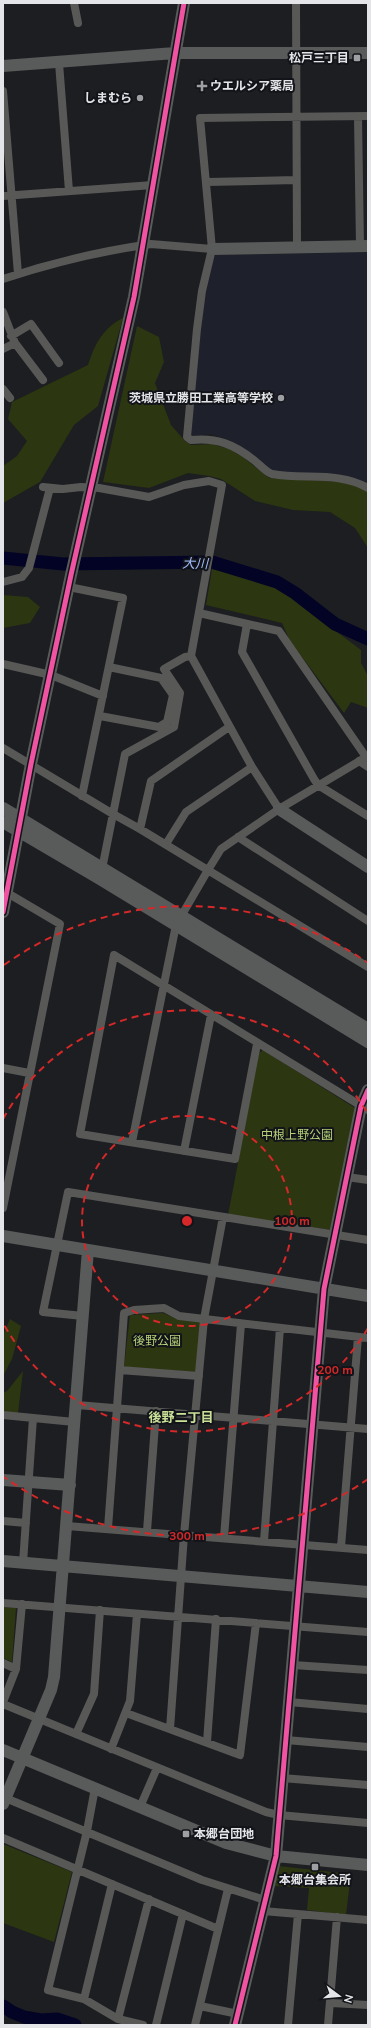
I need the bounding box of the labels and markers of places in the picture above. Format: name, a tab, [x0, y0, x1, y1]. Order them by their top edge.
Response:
place label: 松戸三丁目	[289, 50, 349, 66]
marker: 松戸三丁目	[352, 53, 362, 63]
place label: ウエルシア薬局	[210, 78, 294, 94]
marker: ウエルシア薬局	[197, 81, 207, 91]
place label: しまむら	[84, 90, 132, 106]
marker: しまむら	[135, 93, 145, 103]
place label: 茨城県立勝田工業高等学校	[129, 390, 273, 406]
marker: 茨城県立勝田工業高等学校	[276, 393, 286, 403]
centre of rings	[180, 1214, 194, 1228]
place label: 本郷台団地	[194, 1826, 254, 1842]
marker: 本郷台団地	[181, 1829, 191, 1839]
marker: 本郷台集会所	[310, 1862, 320, 1872]
place label: 本郷台集会所	[279, 1872, 351, 1888]

